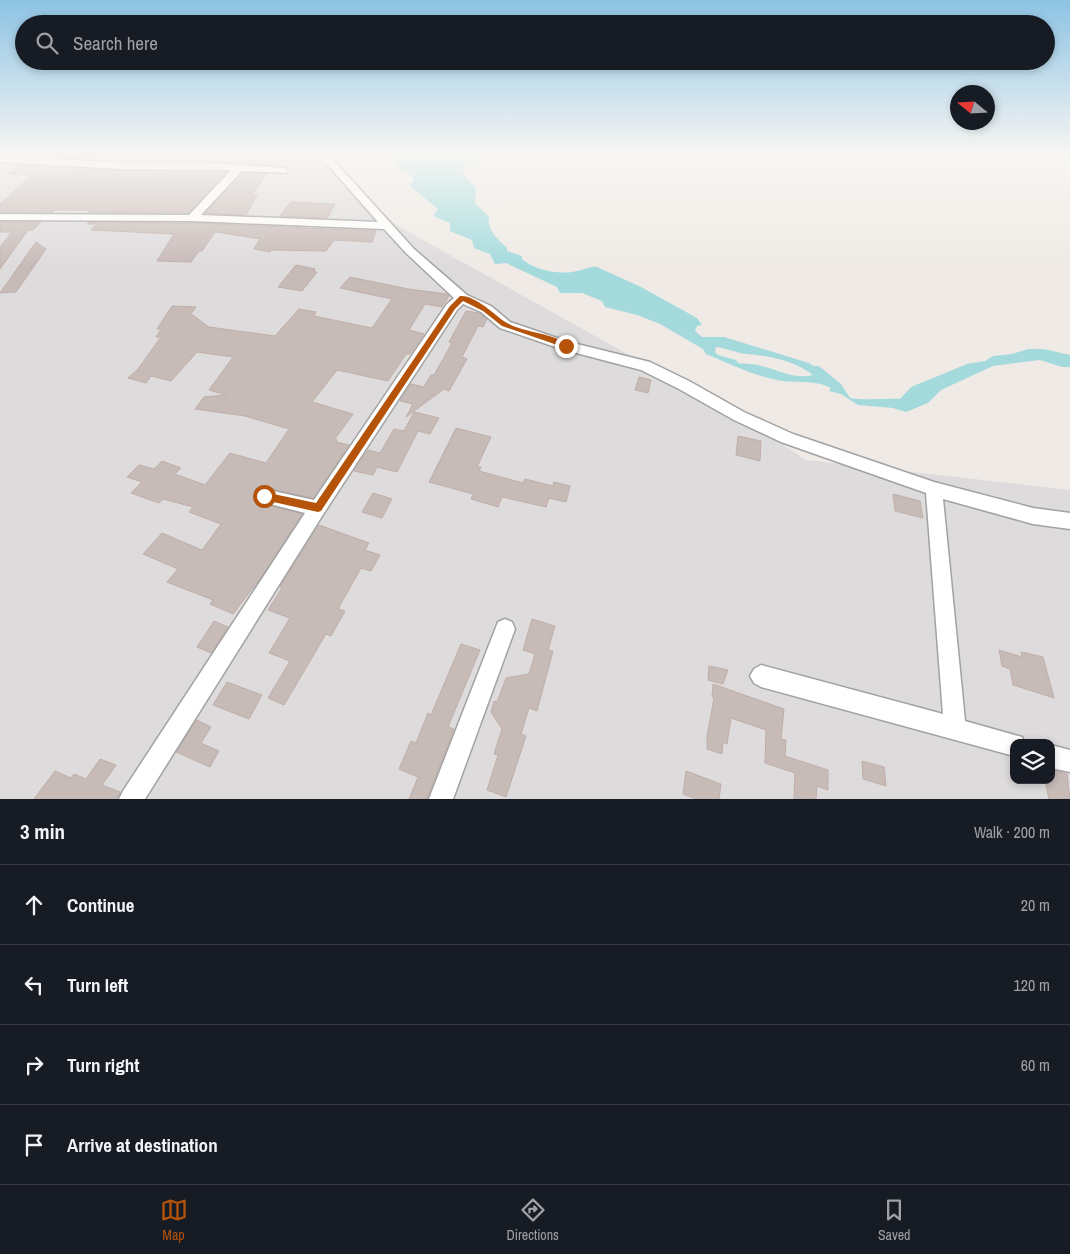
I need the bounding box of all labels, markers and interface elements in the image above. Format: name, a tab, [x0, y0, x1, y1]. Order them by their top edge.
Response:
search box	[15, 15, 1055, 70]
icon: search	[33, 29, 61, 57]
text: Search here	[73, 30, 158, 56]
north arrow	[950, 85, 995, 130]
route end	[555, 335, 578, 358]
route start	[253, 485, 276, 508]
map controls	[1010, 739, 1055, 784]
button: layers	[1010, 739, 1055, 784]
text: 3 min	[20, 817, 65, 846]
text: Walk · 200 m	[974, 821, 1050, 843]
icon: ahead	[20, 891, 48, 919]
text: Continue	[67, 892, 135, 918]
text: 20 m	[1021, 894, 1050, 916]
icon: left	[20, 971, 48, 999]
text: Turn left	[67, 972, 128, 998]
text: 120 m	[1014, 974, 1050, 996]
icon: right	[20, 1051, 48, 1079]
text: Turn right	[67, 1052, 139, 1078]
text: 60 m	[1021, 1054, 1050, 1076]
icon: arrive	[20, 1131, 48, 1159]
text: Arrive at destination	[67, 1132, 218, 1158]
tab: Map	[160, 1196, 188, 1244]
tab: Directions	[507, 1196, 559, 1244]
tab: Saved	[878, 1196, 910, 1244]

